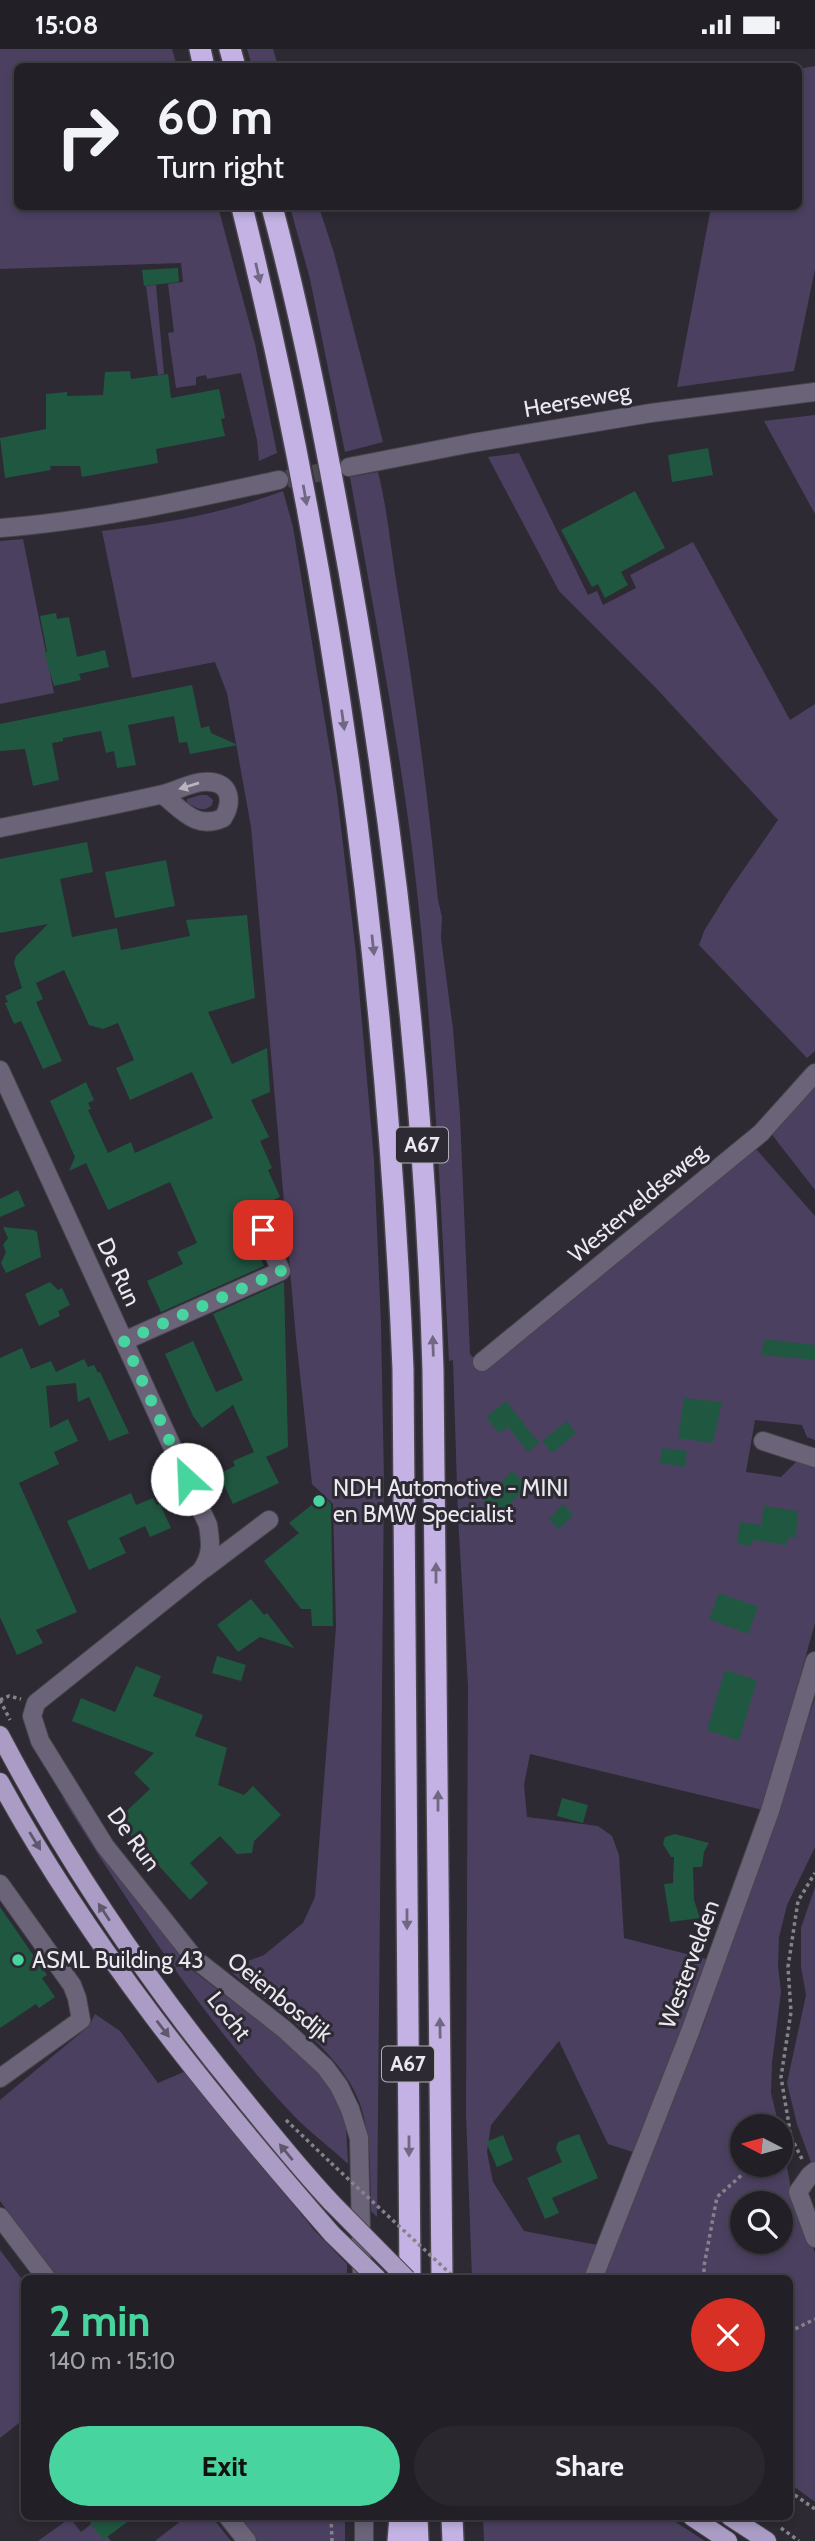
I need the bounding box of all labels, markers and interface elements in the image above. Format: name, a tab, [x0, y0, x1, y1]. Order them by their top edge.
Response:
text: 15:08	[35, 9, 98, 41]
text: 60 m	[157, 87, 273, 146]
icon: right	[42, 91, 133, 182]
text: Turn right	[157, 147, 284, 186]
one-way arrow	[253, 262, 264, 284]
street label: Heerseweg	[521, 377, 633, 423]
one-way arrow	[299, 484, 310, 506]
one-way arrow	[338, 709, 349, 731]
one-way arrow	[179, 781, 200, 791]
one-way arrow	[368, 934, 379, 956]
road number: A67	[396, 1127, 448, 1163]
street label: Westerveldseweg	[563, 1137, 712, 1269]
pin	[233, 1200, 293, 1260]
icon: arrive	[244, 1211, 282, 1249]
street label: De Run	[91, 1233, 147, 1311]
one-way arrow	[427, 1335, 438, 1357]
position arrow	[150, 1442, 224, 1516]
place label: NDH Automotive - MINI en BMW Specialist	[333, 1474, 568, 1528]
marker: NDH Automotive - MINI en BMW Specialist	[311, 1493, 327, 1509]
one-way arrow	[430, 1562, 442, 1584]
one-way arrow	[432, 1790, 444, 1812]
street label: De Run	[101, 1802, 167, 1876]
one-way arrow	[28, 1831, 41, 1850]
street label: Westervelden	[653, 1896, 725, 2032]
one-way arrow	[98, 1903, 111, 1922]
one-way arrow	[401, 1908, 413, 1930]
place label: ASML Building 43	[32, 1946, 204, 1974]
street label: Oeienbosdijk	[222, 1946, 339, 2048]
marker: ASML Building 43	[10, 1952, 26, 1968]
street label: Locht	[201, 1986, 257, 2046]
one-way arrow	[434, 2017, 445, 2039]
one-way arrow	[156, 2019, 170, 2038]
road number: A67	[382, 2046, 434, 2081]
north arrow	[730, 2114, 793, 2177]
map controls	[730, 2114, 793, 2254]
one-way arrow	[403, 2135, 415, 2157]
one-way arrow	[279, 2143, 294, 2160]
button: search	[730, 2191, 793, 2254]
text: 2 min	[49, 2295, 150, 2347]
button: close	[691, 2298, 765, 2372]
text: 140 m · 15:10	[49, 2347, 175, 2375]
button: Exit	[49, 2426, 400, 2506]
button: Share	[414, 2426, 765, 2506]

